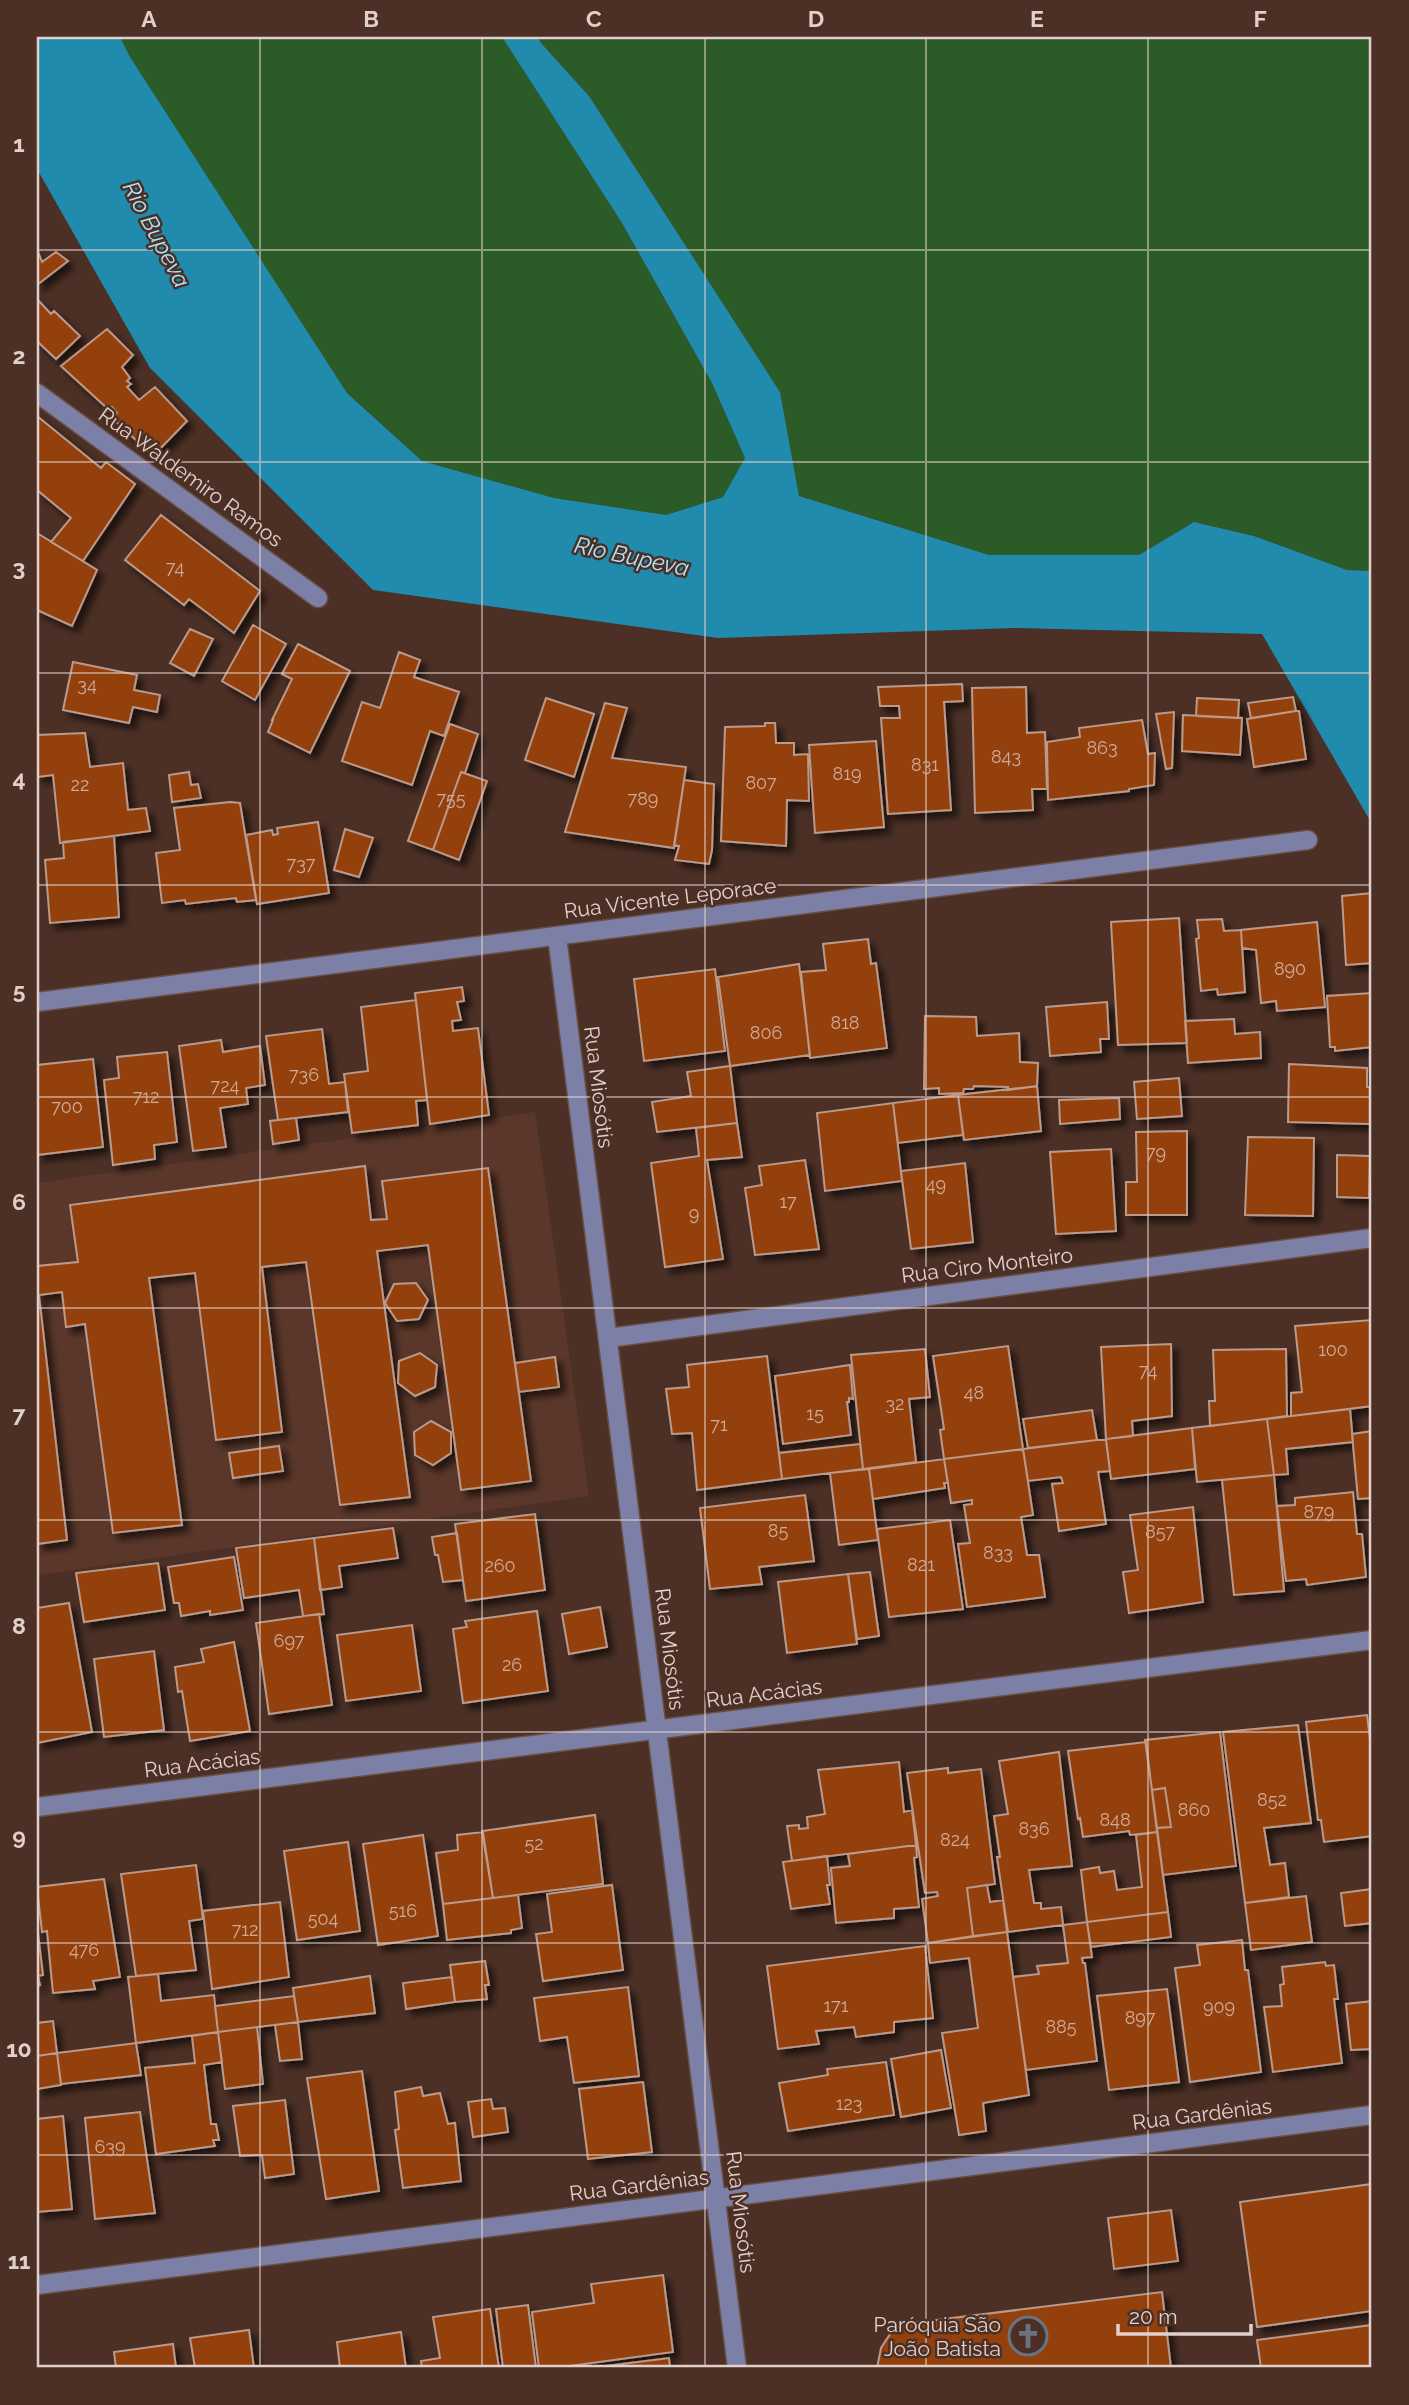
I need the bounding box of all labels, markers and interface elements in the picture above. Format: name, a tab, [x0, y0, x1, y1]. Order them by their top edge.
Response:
text: A	[141, 5, 157, 32]
text: B	[363, 5, 379, 32]
text: C	[586, 5, 602, 32]
text: D	[808, 5, 824, 32]
text: E	[1030, 5, 1044, 32]
text: F	[1253, 5, 1267, 32]
text: 1	[13, 130, 25, 157]
water label: Rio Bupeva	[118, 176, 196, 292]
text: 2	[13, 342, 25, 369]
street label: Rua Waldemiro Ramos	[94, 402, 288, 552]
water label: Rio Bupeva	[572, 531, 692, 581]
text: 3	[13, 554, 25, 581]
house number: 74	[166, 557, 184, 578]
house number: 34	[77, 674, 97, 695]
house number: 863	[1086, 737, 1118, 758]
house number: 843	[991, 746, 1021, 767]
house number: 831	[911, 754, 939, 775]
house number: 819	[833, 763, 861, 784]
text: 4	[12, 765, 26, 792]
house number: 807	[745, 772, 777, 793]
house number: 22	[71, 774, 89, 795]
house number: 755	[437, 788, 466, 809]
house number: 789	[628, 788, 658, 809]
house number: 737	[287, 853, 316, 874]
street label: Rua Vicente Leporace	[562, 873, 778, 923]
house number: 890	[1274, 958, 1306, 979]
text: 5	[13, 977, 26, 1004]
house number: 818	[830, 1012, 860, 1033]
house number: 806	[750, 1022, 782, 1043]
street label: Rua Miosótis	[579, 1025, 619, 1149]
house number: 736	[289, 1064, 319, 1085]
house number: 724	[211, 1075, 240, 1096]
house number: 712	[133, 1086, 159, 1107]
house number: 700	[51, 1096, 83, 1117]
house number: 79	[1146, 1142, 1166, 1163]
house number: 49	[926, 1174, 946, 1195]
text: 6	[12, 1188, 26, 1215]
house number: 17	[779, 1191, 797, 1212]
house number: 9	[689, 1203, 699, 1224]
street label: Rua Ciro Monteiro	[900, 1242, 1074, 1288]
house number: 100	[1318, 1339, 1348, 1360]
house number: 74	[1139, 1360, 1157, 1381]
house number: 48	[964, 1382, 984, 1403]
house number: 32	[886, 1393, 905, 1414]
text: 7	[13, 1400, 26, 1427]
house number: 15	[806, 1403, 824, 1424]
house number: 71	[710, 1414, 728, 1435]
house number: 879	[1304, 1501, 1334, 1522]
house number: 85	[768, 1520, 788, 1541]
house number: 857	[1145, 1521, 1175, 1542]
house number: 833	[983, 1542, 1013, 1563]
house number: 821	[907, 1554, 935, 1575]
house number: 260	[484, 1555, 516, 1576]
street label: Rua Miosótis	[650, 1587, 690, 1711]
text: 8	[12, 1612, 26, 1639]
house number: 697	[274, 1630, 305, 1651]
house number: 26	[502, 1654, 522, 1675]
street label: Rua Acácias	[705, 1673, 823, 1713]
street label: Rua Acácias	[143, 1743, 261, 1783]
house number: 852	[1257, 1789, 1287, 1810]
house number: 860	[1178, 1799, 1210, 1820]
house number: 848	[1099, 1809, 1131, 1830]
house number: 836	[1018, 1818, 1050, 1839]
text: 9	[12, 1823, 26, 1850]
house number: 824	[940, 1829, 970, 1850]
house number: 52	[524, 1833, 544, 1854]
house number: 516	[389, 1900, 417, 1921]
house number: 504	[308, 1908, 338, 1929]
house number: 712	[232, 1919, 258, 1940]
house number: 476	[69, 1939, 99, 1960]
house number: 171	[824, 1995, 849, 2016]
house number: 909	[1203, 1996, 1235, 2017]
house number: 897	[1125, 2007, 1156, 2028]
house number: 885	[1045, 2016, 1077, 2037]
text: 10	[6, 2035, 32, 2062]
house number: 123	[836, 2093, 862, 2114]
street label: Rua Gardênias	[1131, 2093, 1273, 2135]
house number: 639	[94, 2136, 126, 2157]
street label: Rua Miosótis	[721, 2150, 761, 2274]
street label: Rua Gardênias	[568, 2164, 710, 2206]
text: 11	[8, 2247, 30, 2274]
scale bar	[1118, 2293, 1252, 2337]
text: 20 m	[1129, 2304, 1177, 2329]
place label: Paróquia São João Batista	[874, 2312, 1001, 2361]
church icon: Paróquia São João Batista	[1007, 2315, 1049, 2357]

